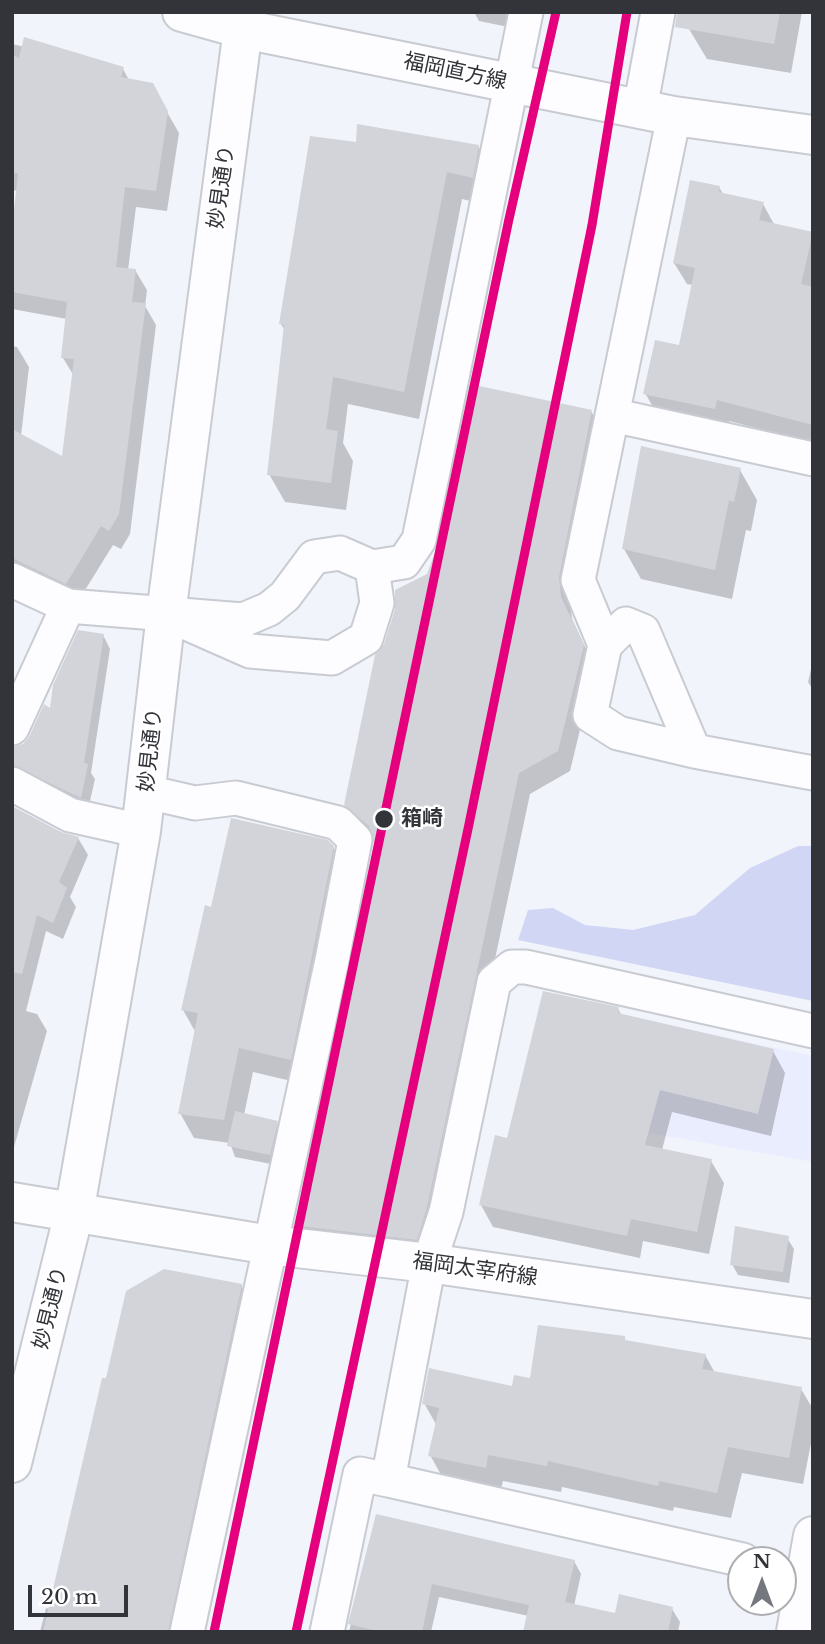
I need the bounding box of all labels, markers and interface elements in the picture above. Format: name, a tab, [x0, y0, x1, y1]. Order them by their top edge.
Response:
street label: 福岡直方線	[401, 49, 509, 95]
street label: 妙見通り	[204, 144, 240, 230]
street label: 妙見通り	[134, 707, 168, 793]
place label: 箱崎	[401, 806, 443, 832]
marker: 箱崎	[373, 808, 395, 830]
street label: 福岡太宰府線	[411, 1249, 539, 1291]
street label: 妙見通り	[29, 1264, 73, 1352]
north arrow	[727, 1546, 797, 1616]
text: N	[753, 1550, 771, 1573]
scale bar	[32, 1570, 131, 1614]
text: 20 m	[41, 1584, 98, 1610]

